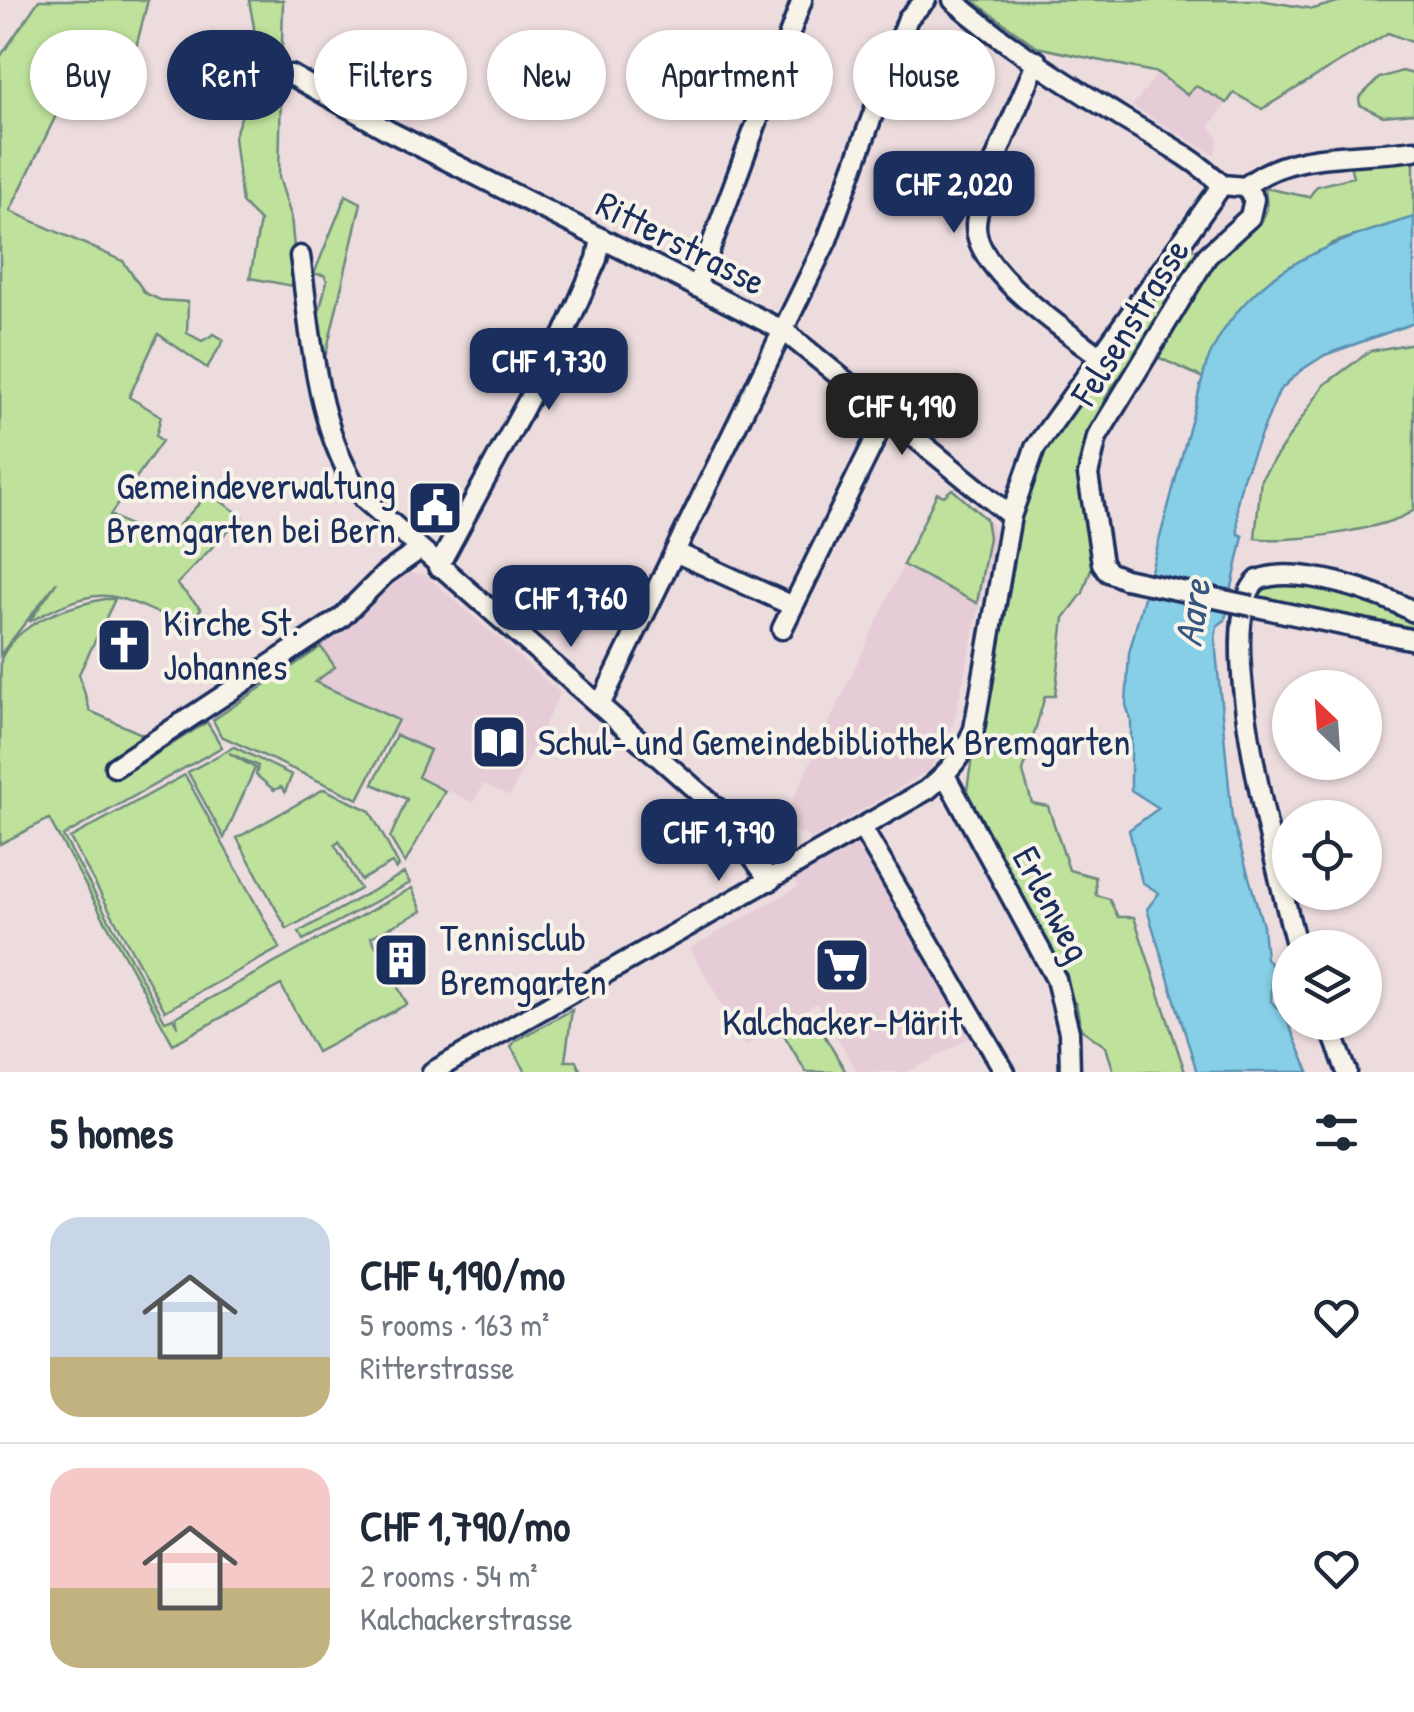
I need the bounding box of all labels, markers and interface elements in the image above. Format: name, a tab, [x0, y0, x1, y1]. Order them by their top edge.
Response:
chip: Buy	[30, 30, 147, 120]
chip: Rent	[167, 30, 294, 120]
chip: Filters	[314, 30, 467, 120]
chip: New	[487, 30, 606, 120]
chip: Apartment	[626, 30, 833, 120]
chip: House	[853, 30, 995, 120]
pin: CHF 2,020	[840, 151, 1068, 236]
text: CHF 2,020	[896, 162, 1012, 205]
street label: Ritterstrasse	[588, 177, 775, 307]
street label: Felsenstrasse	[1057, 228, 1201, 416]
pin: CHF 1,730	[435, 328, 663, 413]
text: CHF 1,730	[492, 339, 606, 382]
pin: CHF 4,190	[788, 373, 1016, 458]
text: CHF 4,190	[848, 384, 956, 427]
place label: Gemeindeverwaltung Bremgarten bei Bern	[106, 459, 396, 555]
public building icon: Gemeindeverwaltung Bremgarten bei Bern	[405, 478, 465, 538]
pin: CHF 1,760	[457, 565, 685, 650]
water label: Aare	[1160, 574, 1223, 650]
text: CHF 1,760	[515, 576, 627, 619]
place label: Kirche St. Johannes	[163, 596, 299, 692]
church icon: Kirche St. Johannes	[94, 615, 154, 675]
north arrow	[1272, 670, 1382, 780]
map controls	[1272, 670, 1382, 1040]
library icon: Schul- und Gemeindebibliothek Bremgarten	[469, 712, 529, 772]
place label: Schul- und Gemeindebibliothek Bremgarten	[538, 715, 1131, 767]
pin: CHF 1,790	[605, 799, 833, 884]
button: locate	[1272, 800, 1382, 910]
text: CHF 1,790	[663, 810, 775, 853]
street label: Erlenweg	[1001, 837, 1105, 970]
place label: Tennisclub Bremgarten	[440, 911, 607, 1007]
building icon: Tennisclub Bremgarten	[371, 930, 431, 990]
button: layers	[1272, 930, 1382, 1040]
supermarket icon: Kalchacker-Märit	[812, 935, 872, 995]
place label: Kalchacker-Märit	[722, 995, 963, 1047]
text: 5 homes	[50, 1104, 173, 1161]
icon: filters	[1309, 1105, 1364, 1160]
text: CHF 4,190/mo	[360, 1246, 565, 1303]
icon: home	[130, 1257, 250, 1377]
icon: heart	[1309, 1290, 1364, 1345]
text: 5 rooms · 163 m²	[360, 1303, 549, 1346]
text: Ritterstrasse	[360, 1346, 514, 1389]
text: CHF 1,790/mo	[360, 1497, 570, 1554]
icon: home	[130, 1508, 250, 1628]
icon: heart	[1309, 1541, 1364, 1596]
text: 2 rooms · 54 m²	[360, 1554, 538, 1597]
text: Kalchackerstrasse	[360, 1597, 573, 1640]

